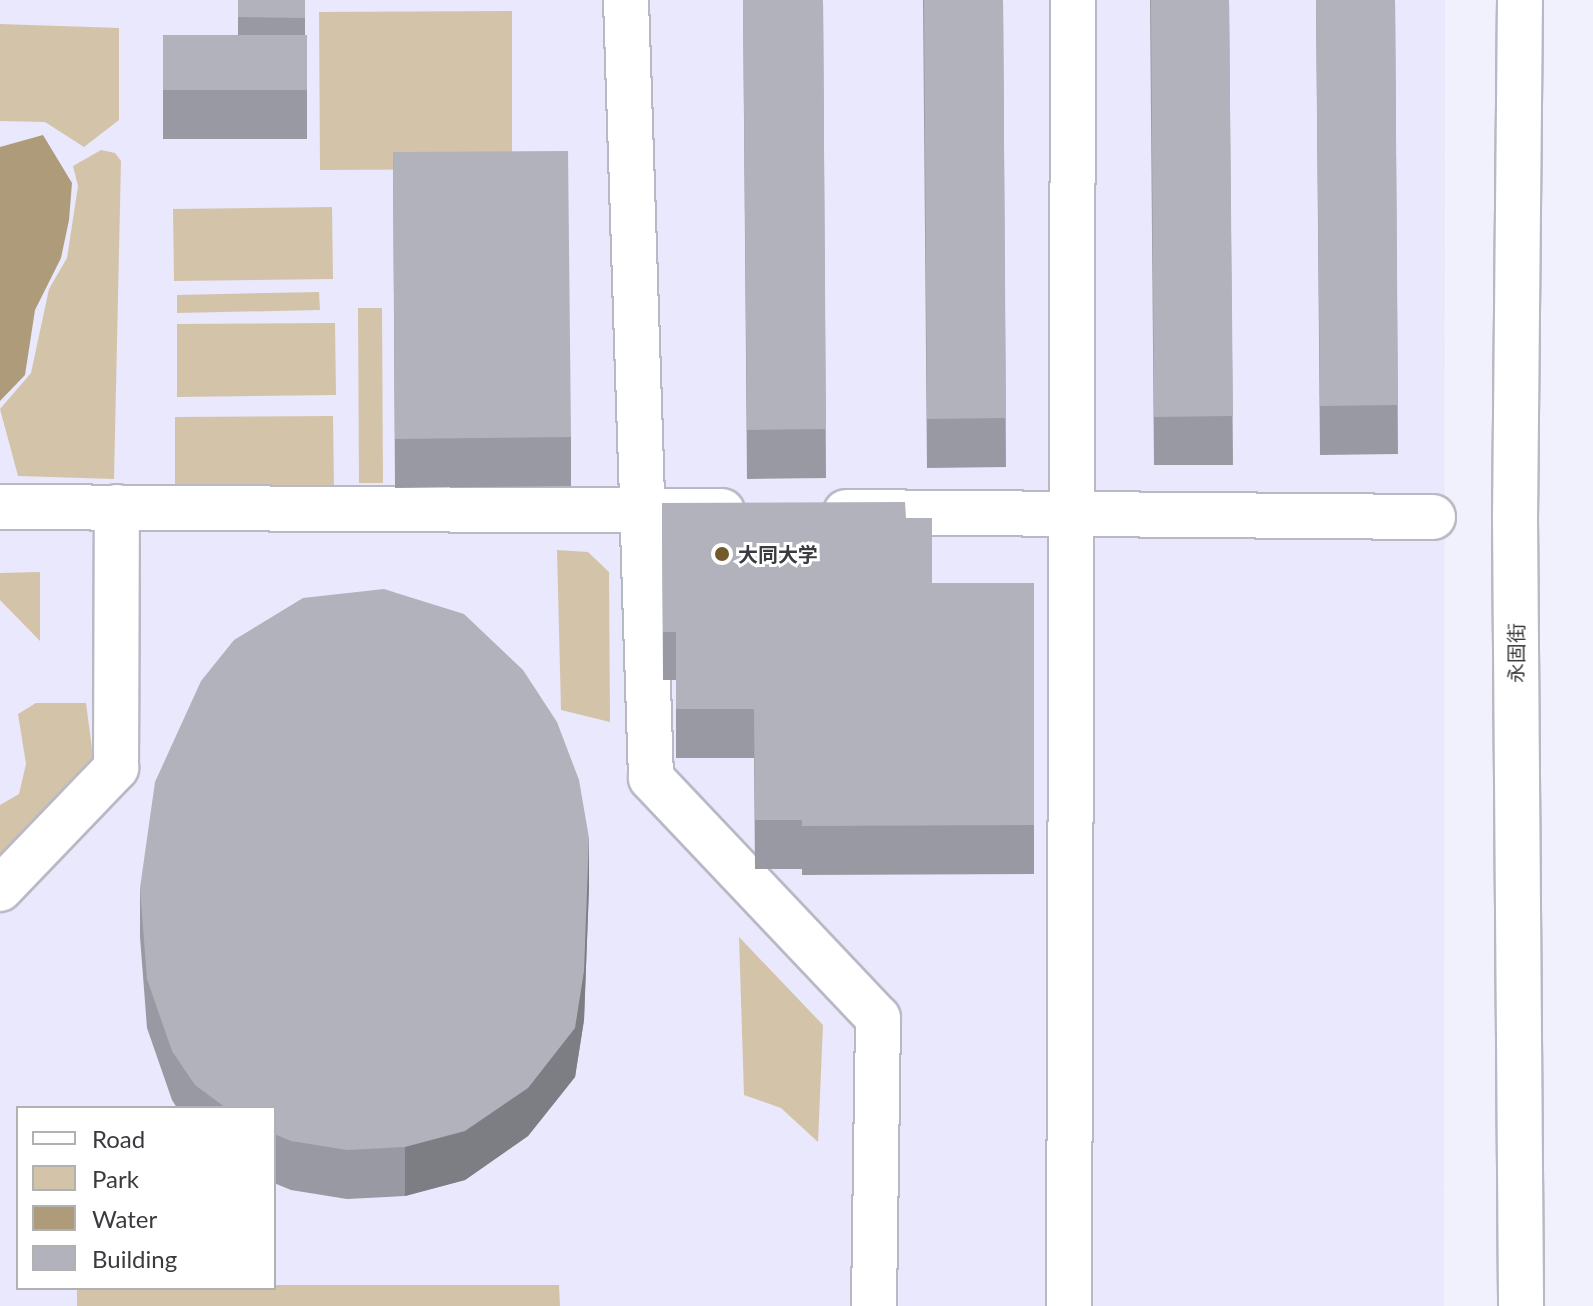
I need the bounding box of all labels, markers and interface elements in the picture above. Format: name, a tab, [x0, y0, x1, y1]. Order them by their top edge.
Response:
place label: 大同大学	[738, 542, 818, 566]
marker: 大同大学	[713, 545, 731, 563]
street label: 永固街	[1504, 623, 1528, 683]
legend	[16, 1106, 276, 1290]
text: Road	[92, 1124, 145, 1153]
text: Park	[92, 1164, 139, 1193]
text: Water	[92, 1204, 157, 1233]
text: Building	[92, 1244, 177, 1273]

